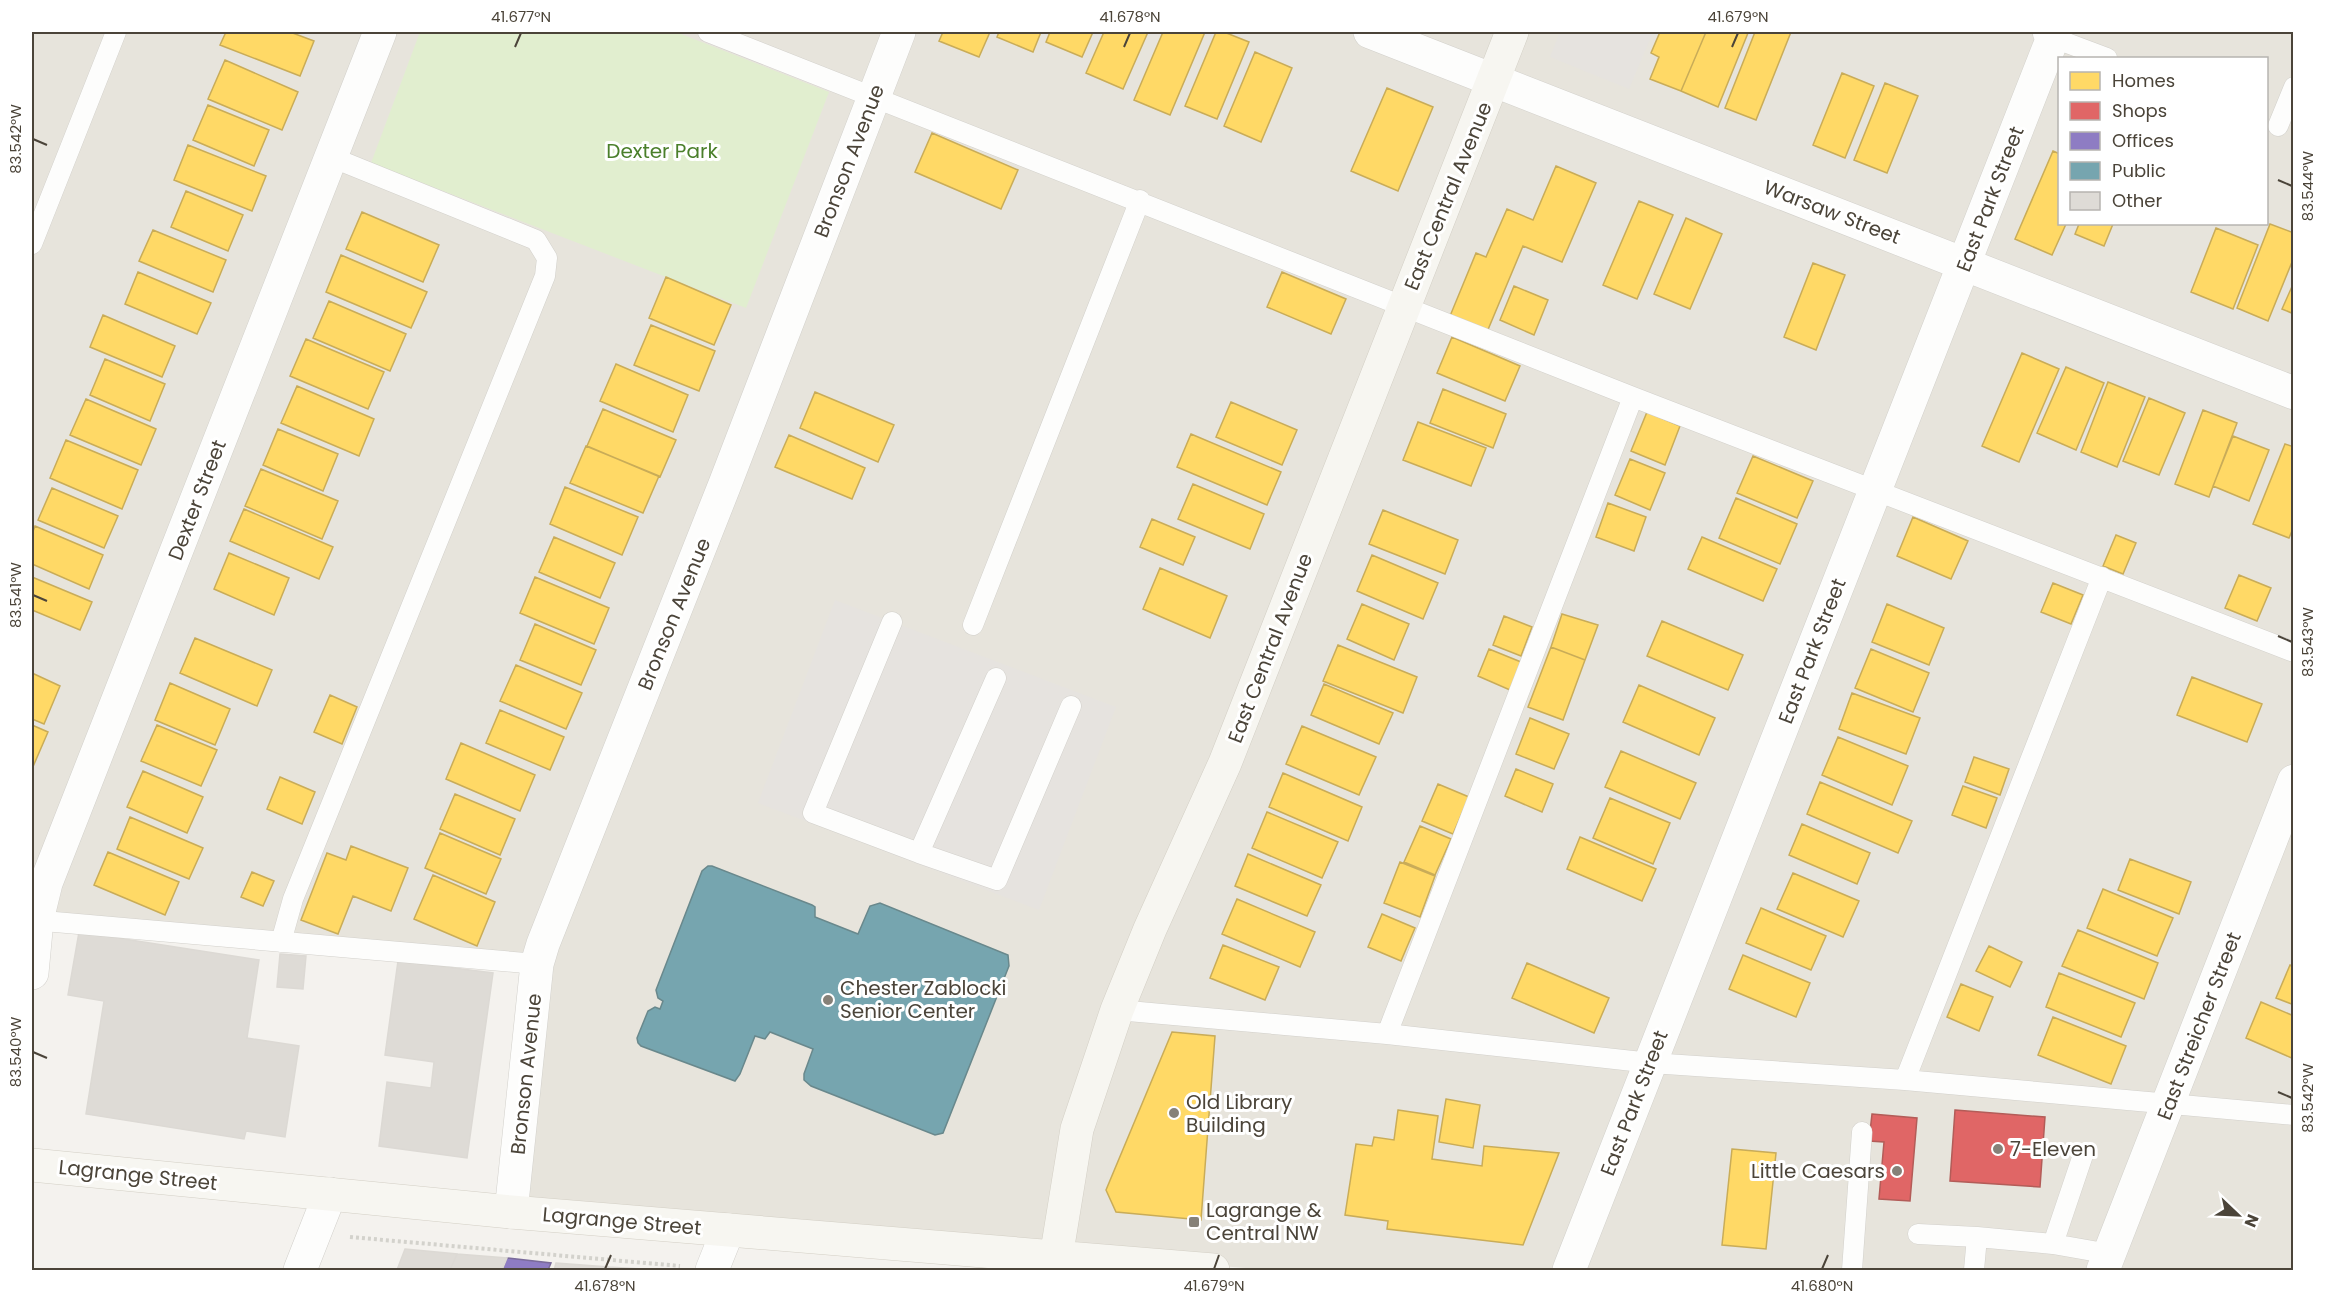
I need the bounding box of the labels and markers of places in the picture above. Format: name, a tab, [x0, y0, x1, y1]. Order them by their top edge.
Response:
place label: Chester Zablocki Senior Center	[840, 974, 1007, 1025]
marker: Chester Zablocki Senior Center	[821, 993, 835, 1007]
place label: Old Library Building	[1186, 1088, 1292, 1139]
marker: Old Library Building	[1167, 1106, 1181, 1120]
place label: 7-Eleven	[2010, 1135, 2096, 1163]
marker: 7-Eleven	[1991, 1142, 2005, 1156]
place label: Little Caesars	[1751, 1157, 1885, 1185]
marker: Little Caesars	[1890, 1164, 1904, 1178]
place label: Lagrange & Central NW	[1206, 1196, 1322, 1247]
marker: Lagrange & Central NW	[1187, 1215, 1201, 1229]

